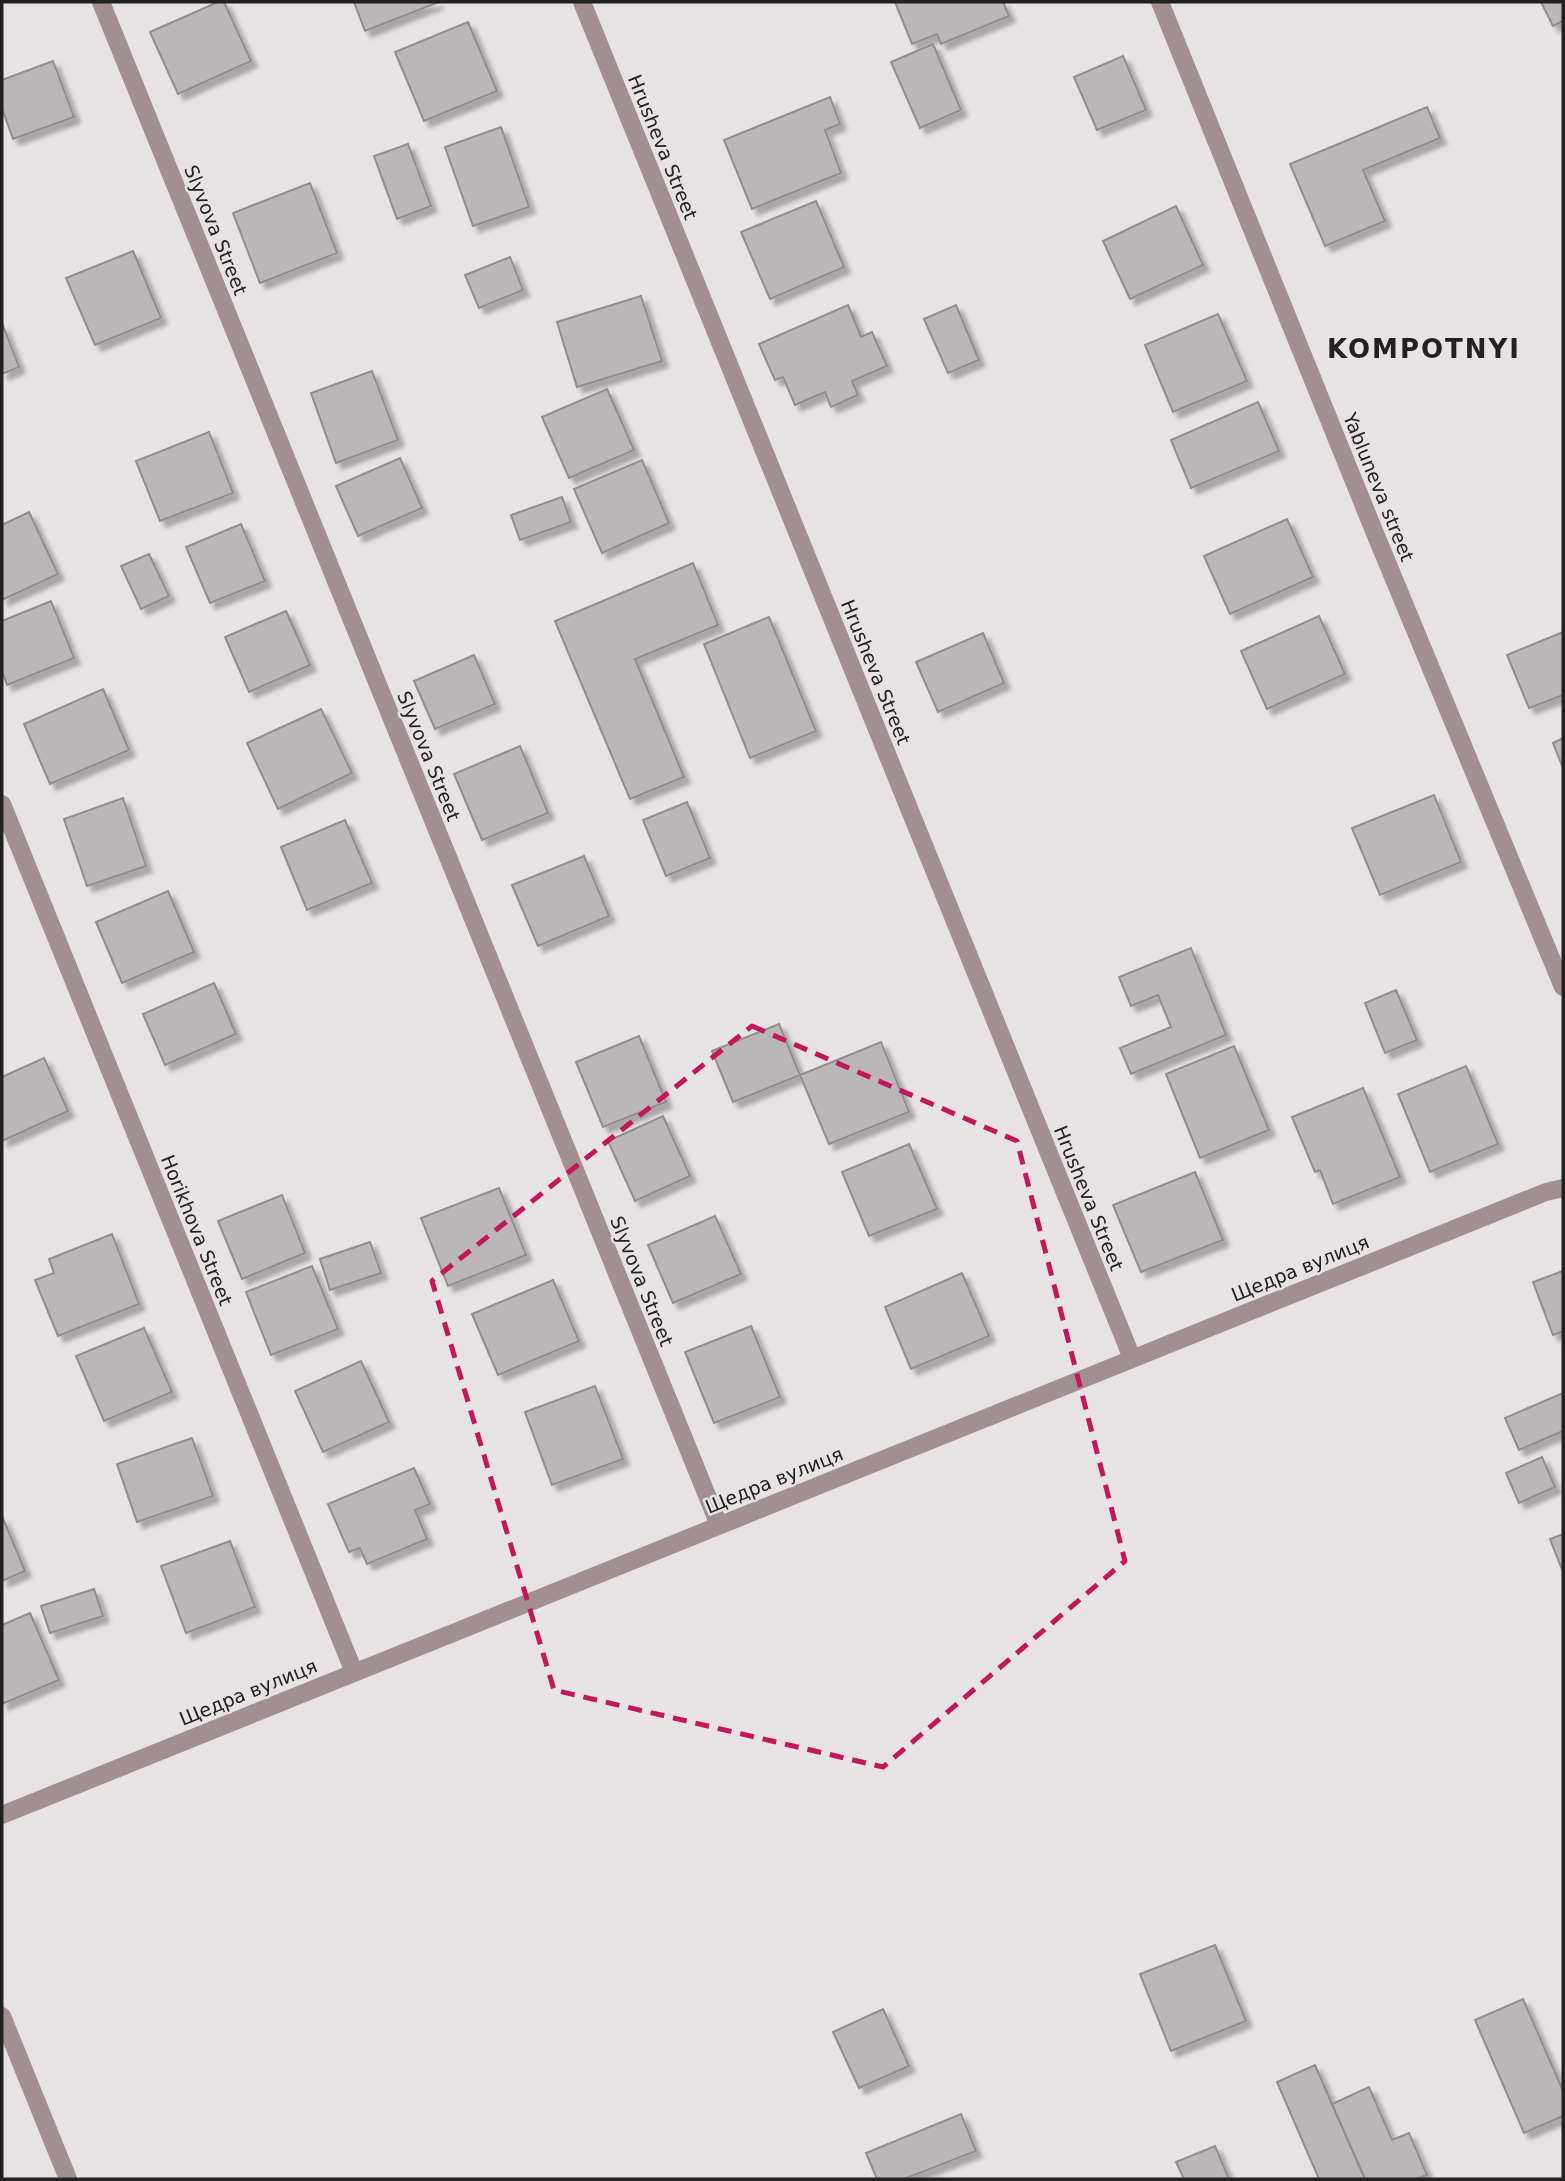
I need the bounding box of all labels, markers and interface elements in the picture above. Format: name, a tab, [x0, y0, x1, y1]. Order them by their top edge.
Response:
street label: Hrusheva Street	[624, 71, 702, 223]
street label: Slyvova Street	[180, 162, 252, 298]
district label: KOMPOTNYI	[1327, 334, 1521, 364]
street label: Yabluneva street	[1339, 409, 1419, 564]
street label: Hrusheva Street	[837, 596, 915, 748]
street label: Slyvova Street	[393, 688, 465, 824]
street label: Hrusheva Street	[1050, 1122, 1128, 1274]
street label: Horikhova Street	[157, 1152, 237, 1308]
street label: Slyvova Street	[606, 1213, 678, 1349]
street label: Щедра вулиця	[1228, 1230, 1372, 1306]
street label: Щедра вулиця	[702, 1442, 846, 1518]
street label: Щедра вулиця	[176, 1654, 320, 1730]

